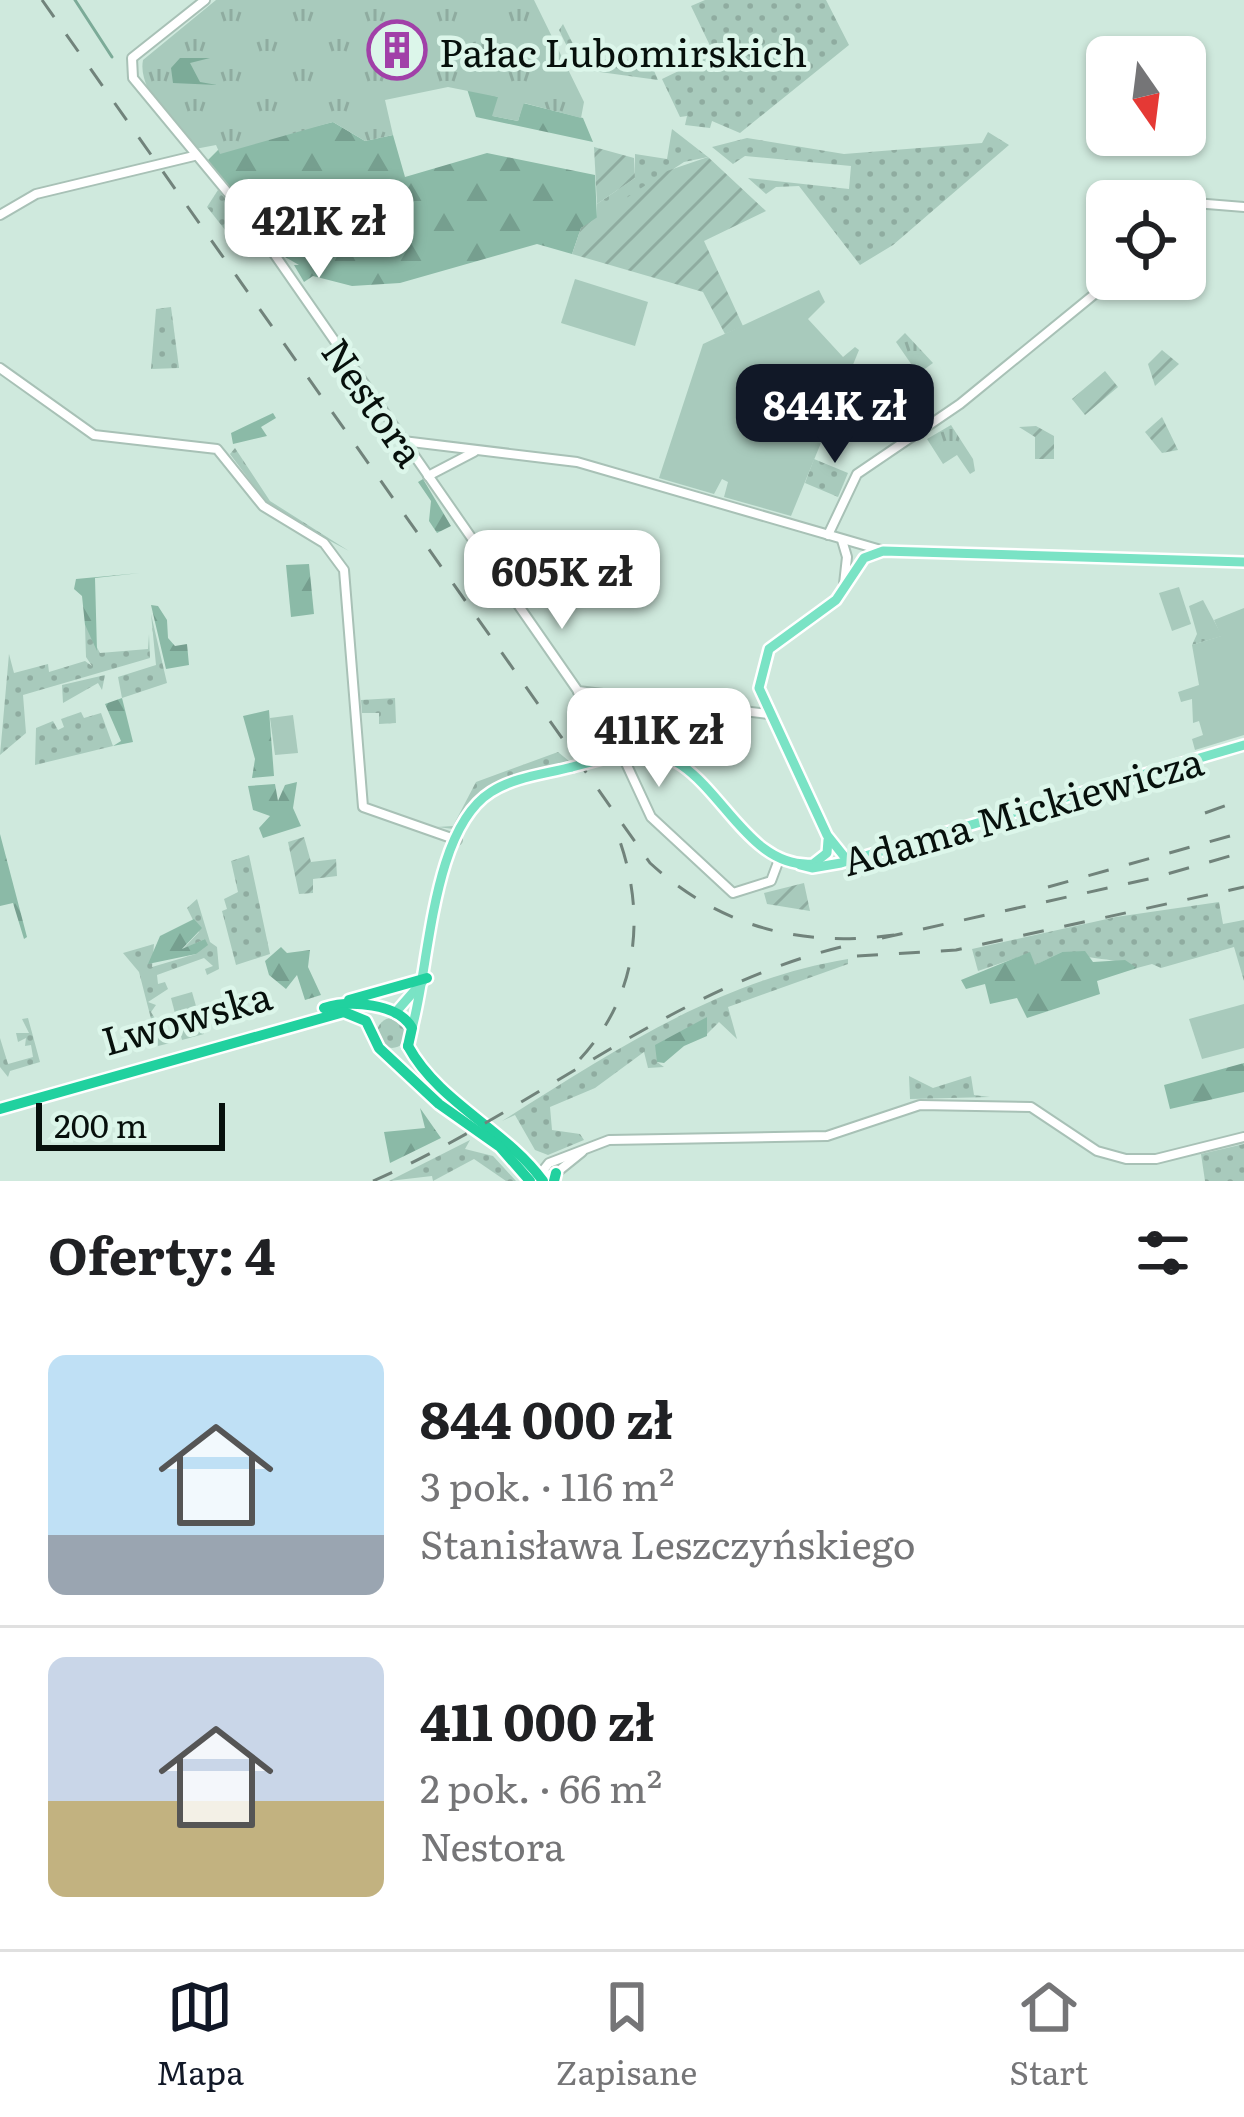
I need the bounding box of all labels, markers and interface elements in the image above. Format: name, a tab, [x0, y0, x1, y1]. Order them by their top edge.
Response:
building icon: Pałac Lubomirskich	[366, 19, 428, 81]
place label: Pałac Lubomirskich	[439, 21, 807, 79]
north arrow	[1086, 36, 1206, 156]
map controls	[1086, 36, 1206, 300]
pin: 421K zł	[208, 179, 430, 281]
button: locate	[1086, 180, 1206, 300]
text: 421K zł	[252, 189, 386, 247]
street label: Nestora	[310, 325, 440, 477]
pin: 844K zł	[724, 364, 946, 466]
text: 844K zł	[763, 374, 907, 432]
pin: 605K zł	[451, 530, 673, 632]
text: 605K zł	[491, 540, 633, 598]
pin: 411K zł	[548, 688, 770, 790]
text: 411K zł	[594, 698, 724, 756]
street label: Adama Mickiewicza	[835, 730, 1209, 888]
street label: Lwowska	[94, 964, 278, 1068]
scale bar	[36, 1097, 225, 1150]
text: 200 m	[54, 1099, 148, 1148]
text: Oferty: 4	[48, 1215, 276, 1291]
icon: filters	[1130, 1220, 1196, 1286]
text: 844 000 zł	[420, 1379, 673, 1455]
icon: home	[144, 1403, 288, 1547]
text: 3 pok. · 116 m²	[420, 1455, 674, 1513]
text: Stanisława Leszczyńskiego	[420, 1513, 916, 1571]
text: 411 000 zł	[420, 1681, 654, 1757]
icon: home	[144, 1705, 288, 1849]
text: 2 pok. · 66 m²	[420, 1757, 662, 1815]
text: Nestora	[420, 1815, 565, 1873]
tab: Mapa	[156, 1974, 244, 2095]
tab: Zapisane	[556, 1974, 697, 2095]
tab: Start	[1009, 1974, 1088, 2095]

